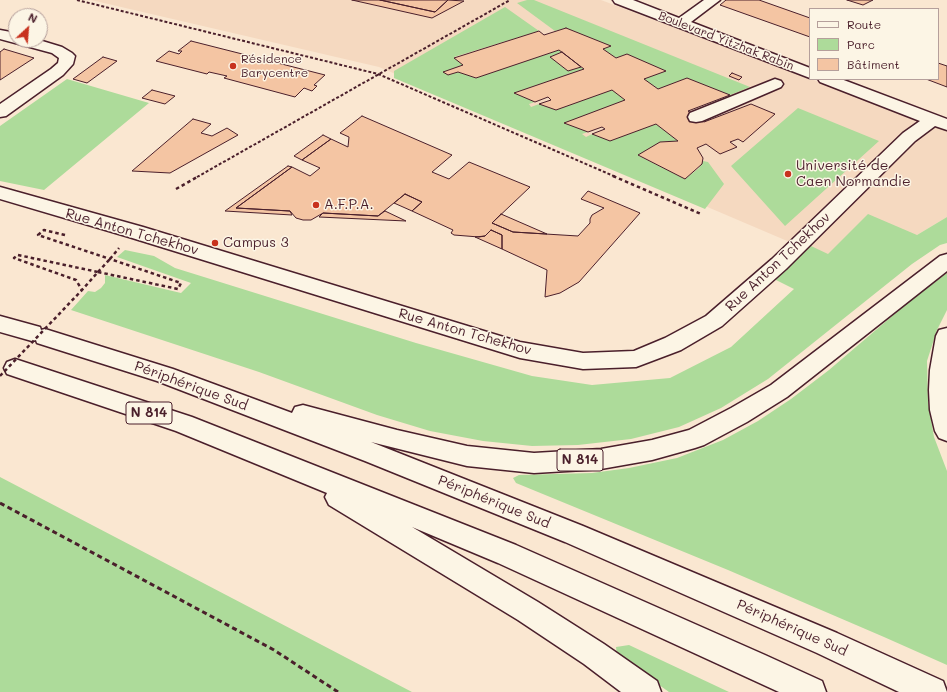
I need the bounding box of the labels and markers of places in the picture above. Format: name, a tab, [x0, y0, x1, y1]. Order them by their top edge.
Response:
place label: Résidence Barycentre	[241, 52, 308, 80]
marker: Résidence Barycentre	[228, 61, 238, 71]
place label: Université de Caen Normandie	[796, 158, 911, 190]
marker: Université de Caen Normandie	[783, 169, 793, 179]
place label: A.F.P.A.	[324, 197, 374, 213]
marker: A.F.P.A.	[311, 200, 321, 210]
place label: Campus 3	[223, 235, 289, 251]
marker: Campus 3	[210, 238, 220, 248]

